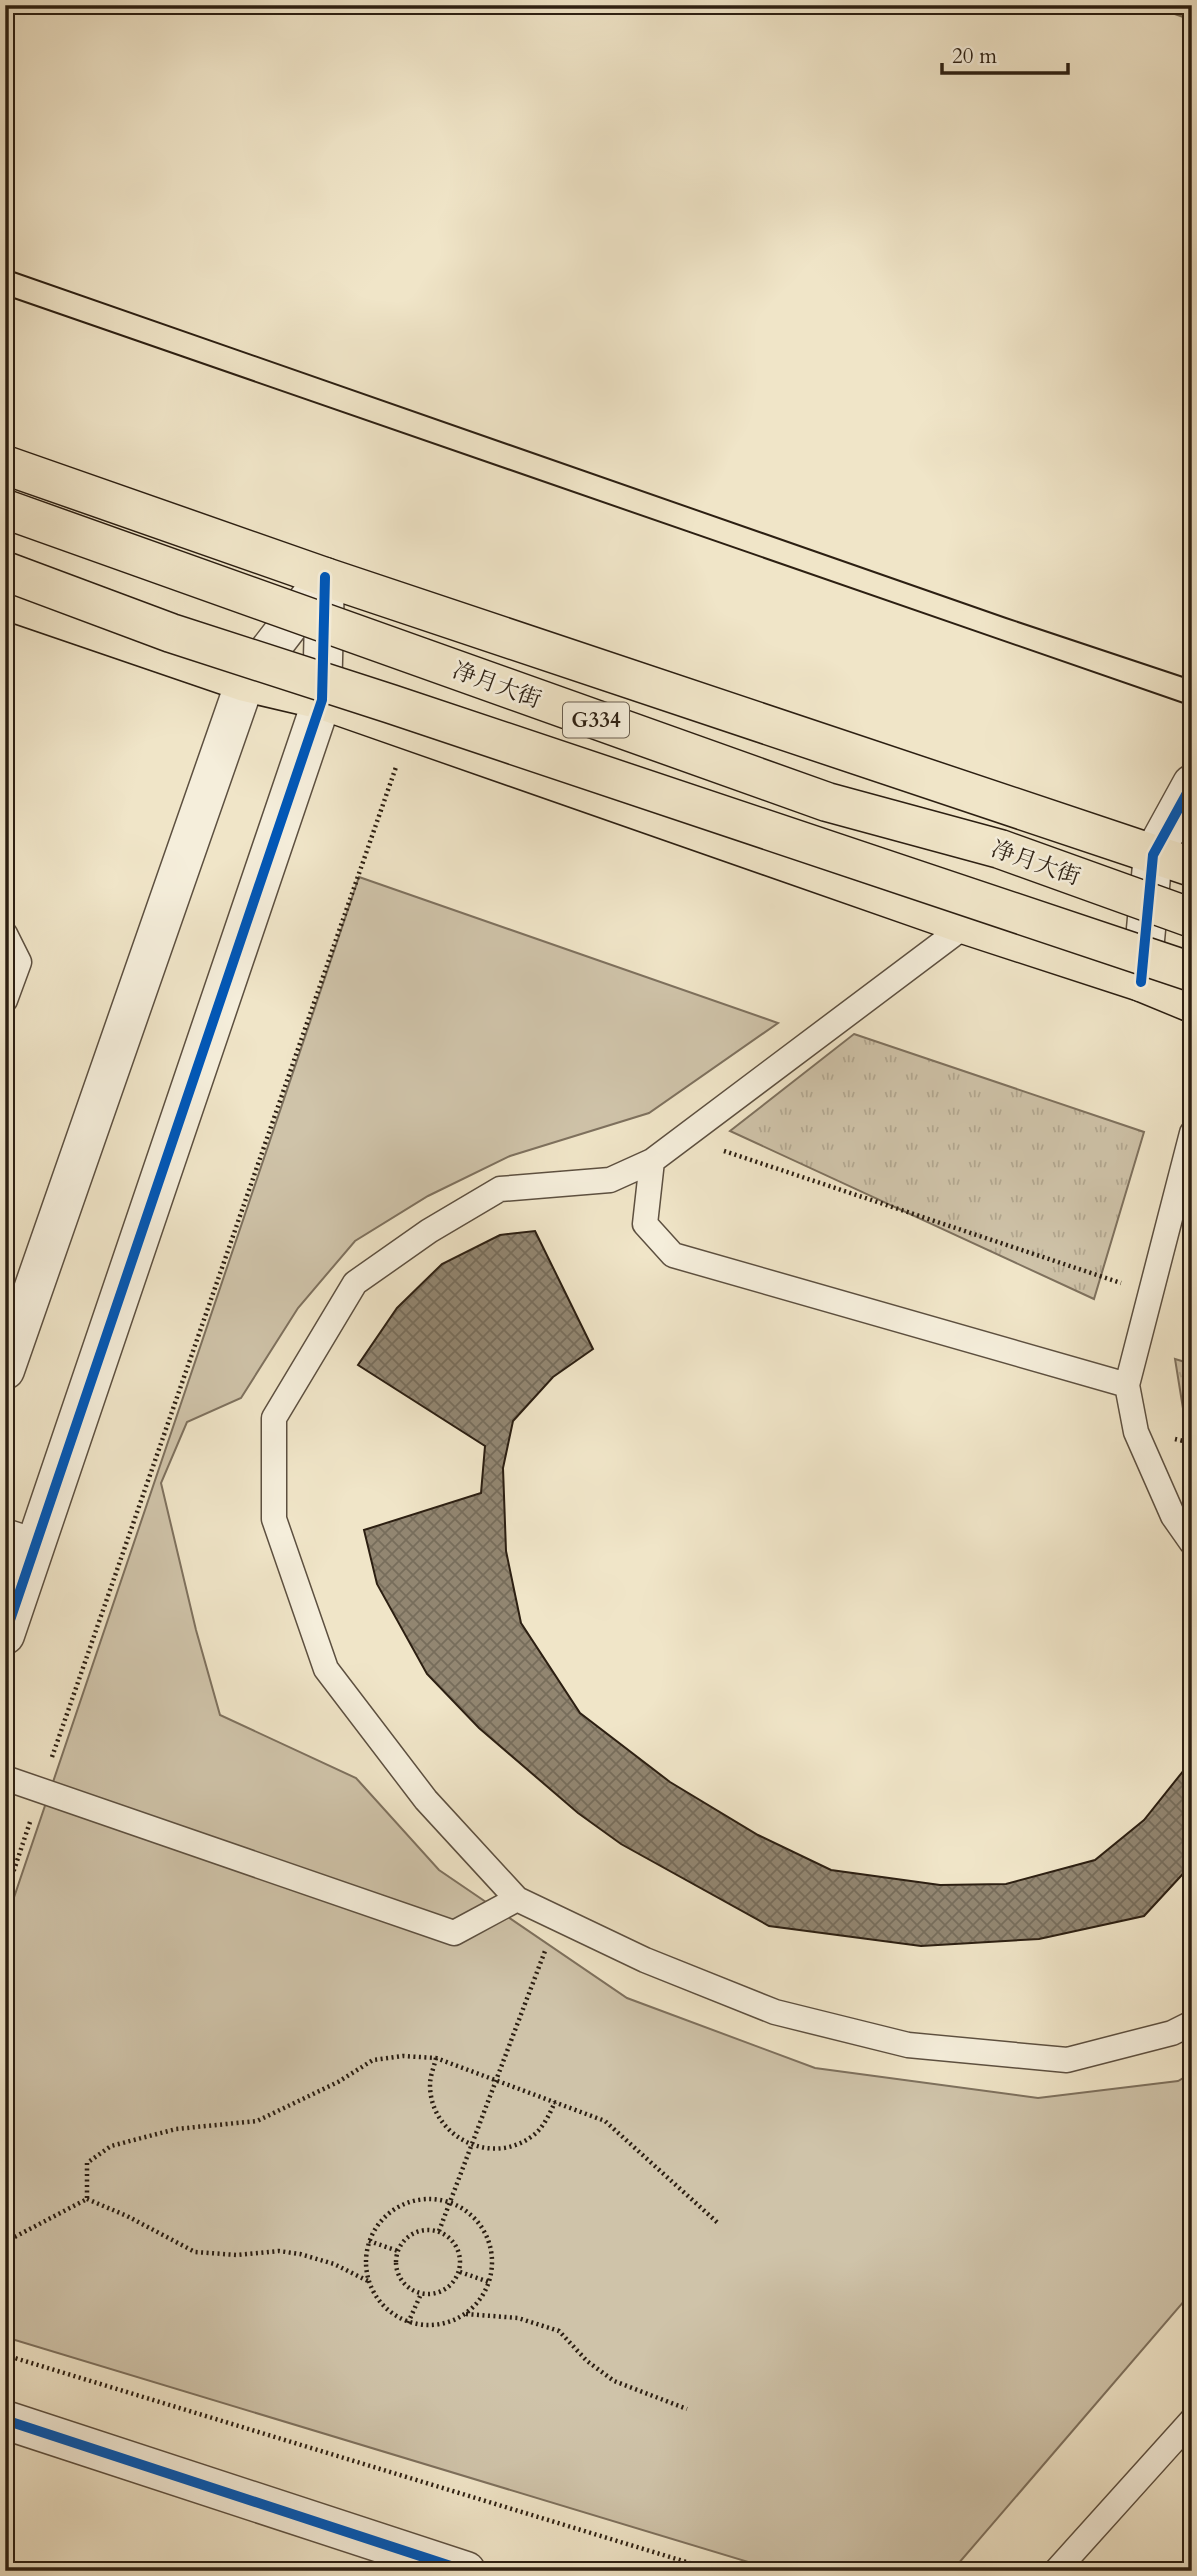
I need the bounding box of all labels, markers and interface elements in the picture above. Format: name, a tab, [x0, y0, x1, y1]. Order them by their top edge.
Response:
scale bar	[942, 32, 1068, 76]
text: 20 m	[952, 42, 997, 71]
street label: 净月大街	[448, 655, 546, 715]
road number: G334	[563, 702, 629, 738]
street label: 净月大街	[987, 833, 1085, 893]

